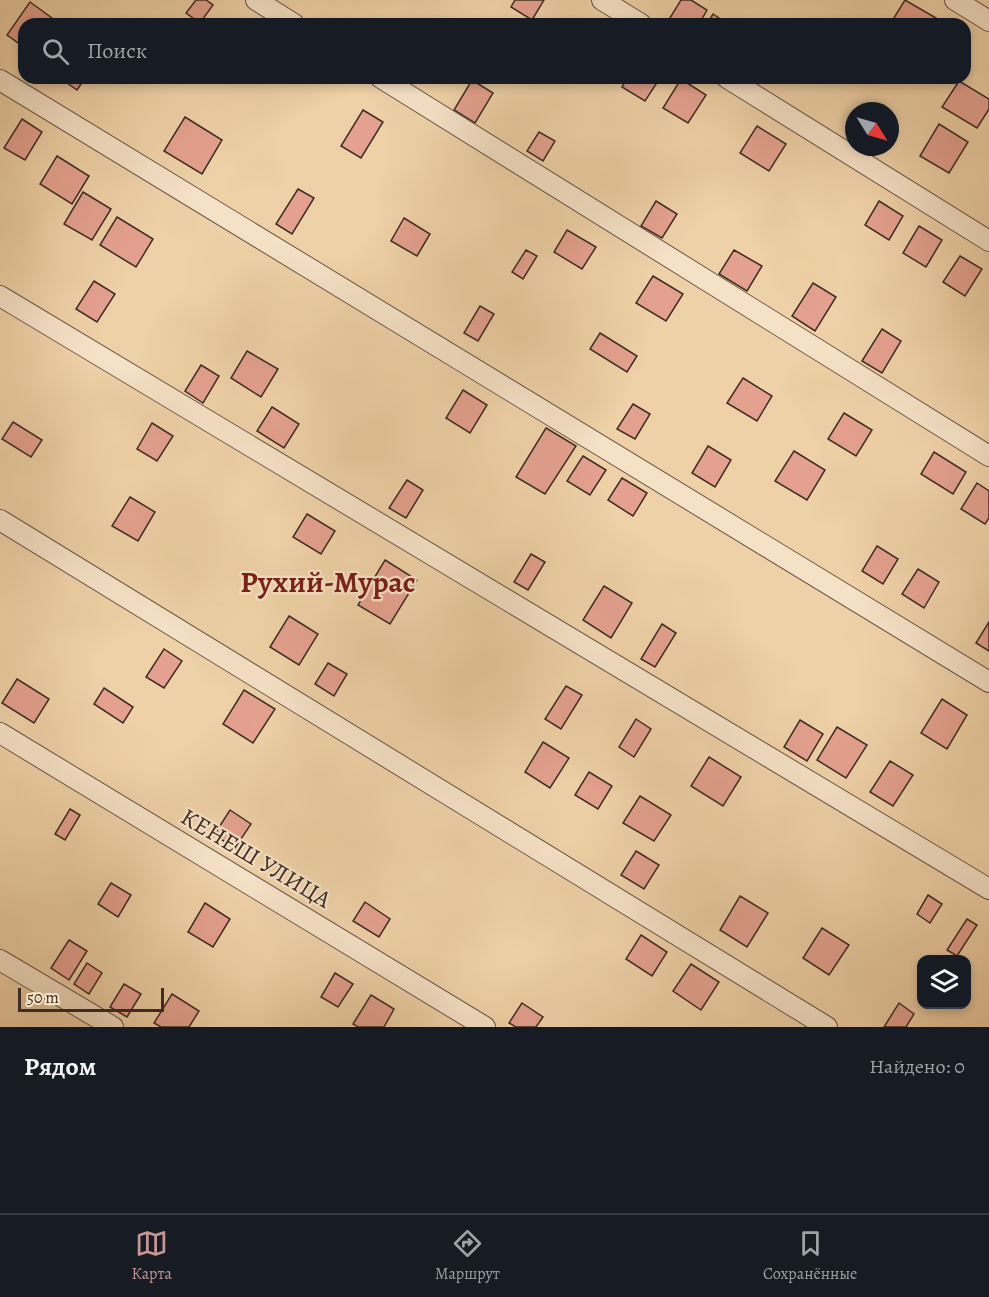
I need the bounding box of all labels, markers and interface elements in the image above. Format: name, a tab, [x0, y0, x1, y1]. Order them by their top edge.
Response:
search box	[18, 18, 971, 84]
icon: search	[39, 35, 72, 68]
text: Поиск	[87, 36, 147, 66]
north arrow	[845, 102, 899, 156]
district label: Рухий-Мурас	[240, 562, 416, 602]
street label: КЕНЕШ УЛИЦА	[175, 801, 338, 916]
map controls	[917, 955, 971, 1009]
button: layers	[917, 955, 971, 1009]
scale bar	[18, 985, 164, 1012]
text: 50 m	[27, 987, 59, 1009]
text: Рядом	[24, 1049, 96, 1084]
text: Найдено: 0	[869, 1053, 965, 1080]
tab: Карта	[132, 1227, 172, 1285]
tab: Маршрут	[435, 1227, 500, 1285]
tab: Сохранённые	[763, 1227, 857, 1285]

